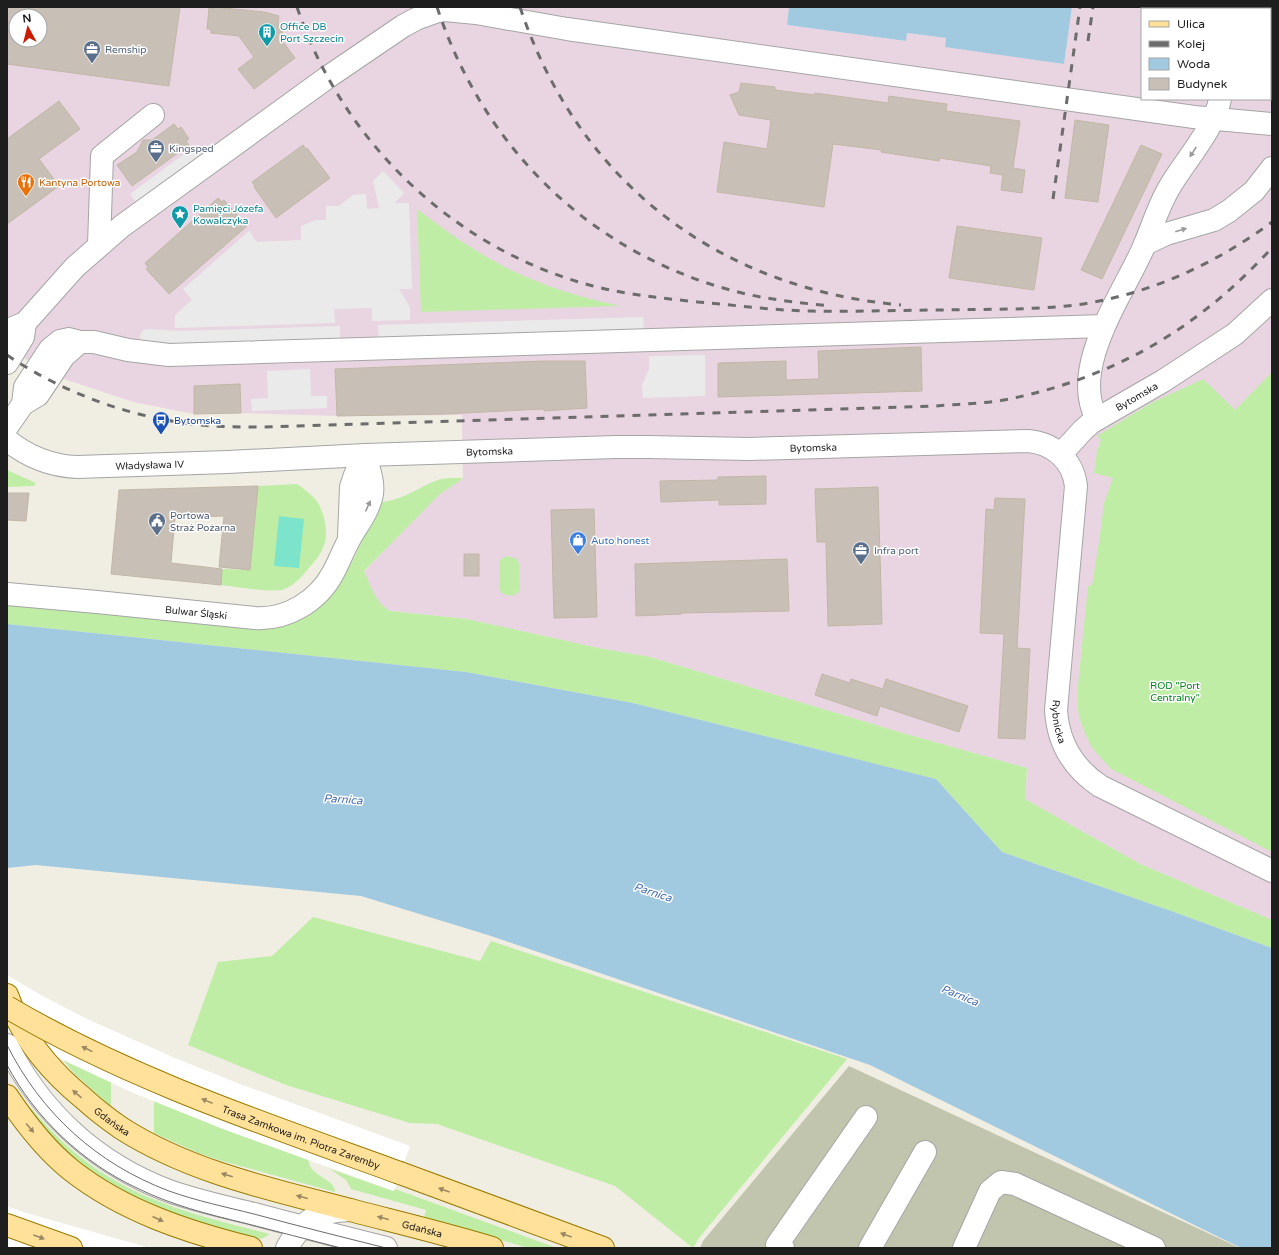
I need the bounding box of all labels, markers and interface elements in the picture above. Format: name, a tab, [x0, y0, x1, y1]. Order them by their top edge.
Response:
north arrow	[8, 8, 48, 48]
legend	[1141, 8, 1271, 100]
text: N	[22, 12, 32, 26]
text: Ulica	[1177, 17, 1205, 31]
place label: Office DB Port Szczecin	[280, 21, 344, 45]
building icon: Office DB Port Szczecin	[257, 22, 277, 47]
text: Kolej	[1177, 37, 1205, 51]
office icon: Remship	[82, 39, 102, 64]
place label: Remship	[105, 44, 147, 56]
text: Woda	[1177, 57, 1210, 71]
text: Budynek	[1177, 77, 1228, 91]
office icon: Kingsped	[146, 138, 166, 163]
place label: Kingsped	[169, 143, 214, 155]
one-way arrow	[1189, 147, 1197, 157]
restaurant icon: Kantyna Portowa	[16, 172, 36, 197]
place label: Kantyna Portowa	[39, 177, 120, 189]
place label: Pamięci Józefa Kowalczyka	[193, 203, 264, 227]
place icon: Pamięci Józefa Kowalczyka	[170, 204, 190, 229]
one-way arrow	[1176, 226, 1188, 232]
street label: Bytomska	[1114, 380, 1160, 414]
bus stop icon: Bytomska	[151, 410, 171, 435]
place label: Bytomska	[174, 415, 221, 427]
street label: Bytomska	[790, 441, 837, 455]
street label: Bytomska	[466, 445, 513, 459]
street label: Władysława IV	[115, 458, 184, 473]
one-way arrow	[364, 500, 371, 512]
place label: Portowa Straż Pożarna	[170, 510, 236, 534]
public building icon: Portowa Straż Pożarna	[147, 511, 167, 536]
shop icon: Auto honest	[568, 530, 588, 555]
place label: Auto honest	[591, 535, 650, 547]
office icon: Infra port	[851, 540, 871, 565]
place label: Infra port	[874, 545, 919, 557]
street label: Bulwar Śląski	[164, 604, 228, 622]
park label: ROD "Port Centralny"	[1150, 680, 1200, 704]
street label: Rybnicka	[1049, 699, 1068, 745]
water label: Parnica	[323, 792, 364, 807]
water label: Parnica	[632, 880, 674, 905]
water label: Parnica	[939, 982, 981, 1009]
one-way arrow	[82, 1046, 93, 1052]
one-way arrow	[72, 1089, 83, 1098]
one-way arrow	[200, 1097, 212, 1103]
street label: Trasa Zamkowa im. Piotra Zaremby	[220, 1103, 382, 1172]
street label: Gdańska	[91, 1105, 132, 1139]
one-way arrow	[26, 1122, 35, 1133]
one-way arrow	[221, 1172, 233, 1178]
one-way arrow	[438, 1186, 450, 1192]
one-way arrow	[296, 1194, 308, 1200]
one-way arrow	[377, 1215, 389, 1221]
one-way arrow	[152, 1216, 163, 1222]
street label: Gdańska	[400, 1219, 444, 1241]
one-way arrow	[560, 1231, 572, 1237]
one-way arrow	[33, 1234, 45, 1240]

